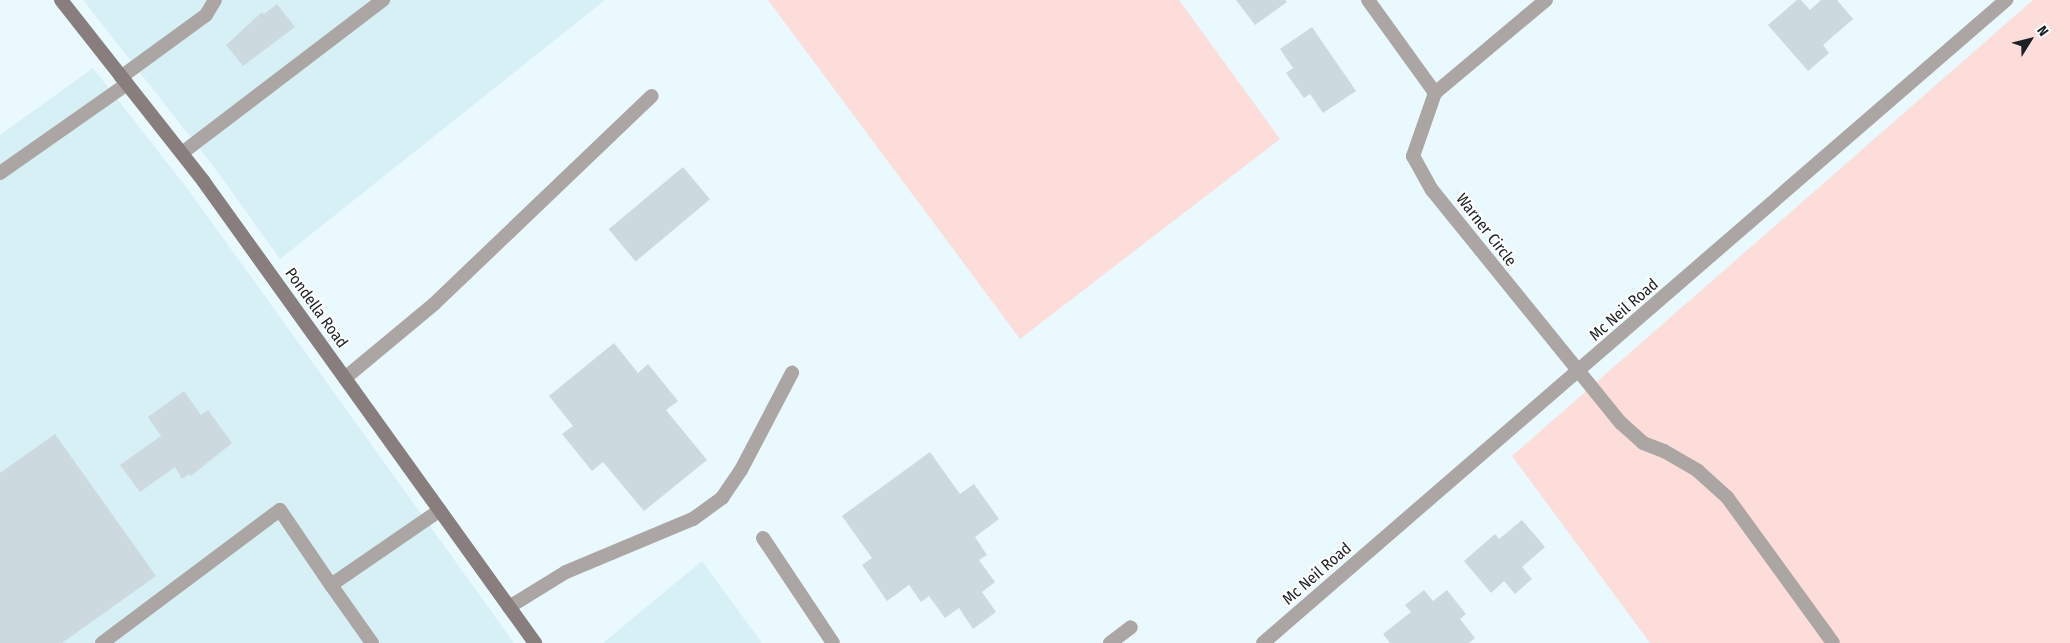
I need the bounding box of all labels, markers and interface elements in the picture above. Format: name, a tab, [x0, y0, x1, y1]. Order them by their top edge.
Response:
north arrow	[2005, 15, 2055, 65]
text: N	[2033, 22, 2052, 39]
street label: Warner Circle	[1452, 190, 1520, 270]
street label: Pondella Road	[281, 264, 351, 352]
street label: Mc Neil Road	[1586, 275, 1662, 345]
street label: Mc Neil Road	[1279, 539, 1355, 609]

